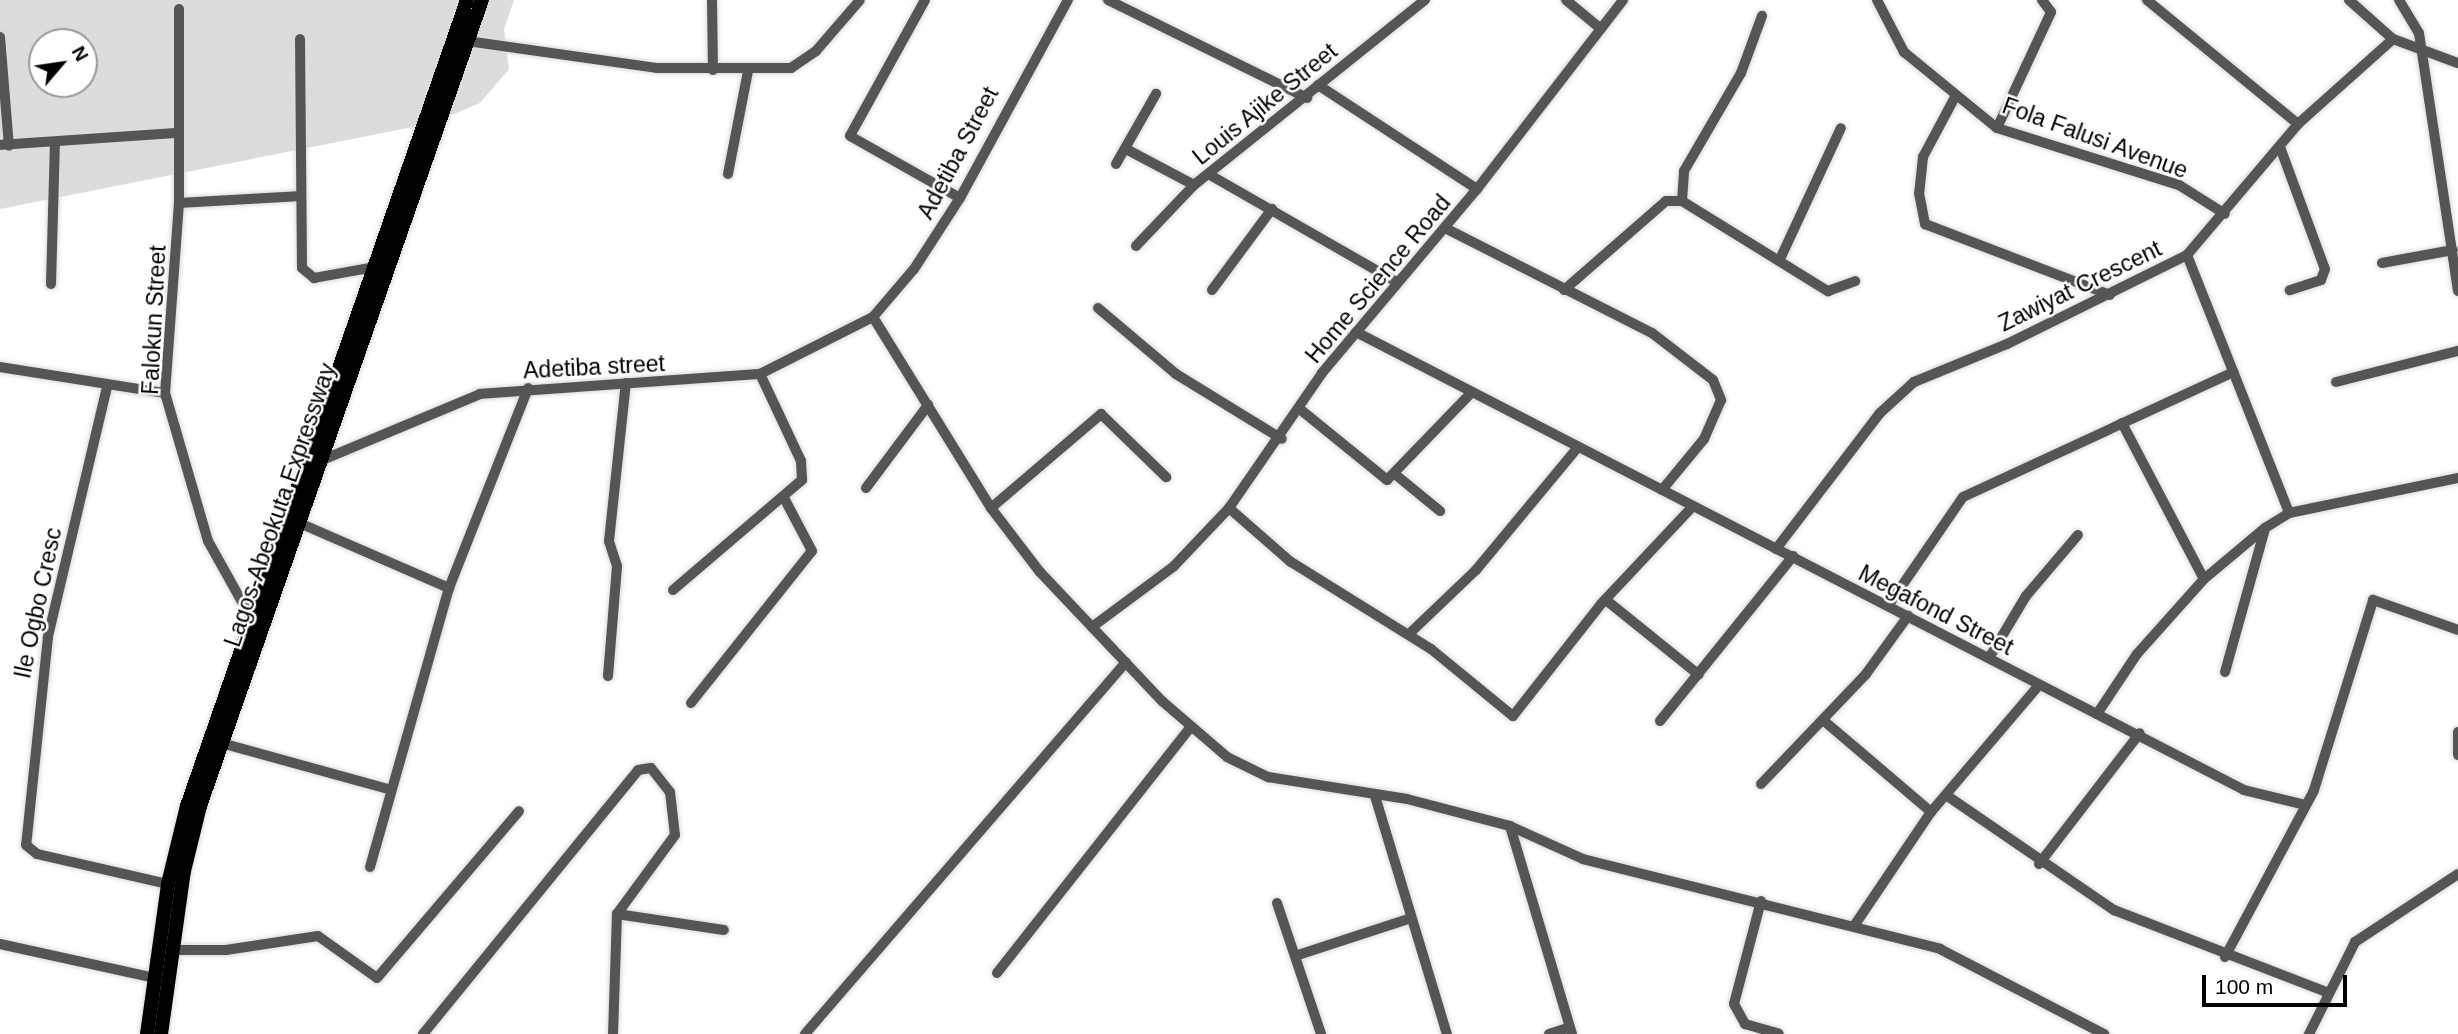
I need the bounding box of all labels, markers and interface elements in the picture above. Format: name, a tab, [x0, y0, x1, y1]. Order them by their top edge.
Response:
north arrow	[28, 28, 98, 98]
street label: Louis Ajike Street	[1187, 37, 1343, 171]
text: N	[68, 42, 93, 65]
street label: Adetiba Street	[912, 82, 1004, 224]
street label: Fola Falusi Avenue	[1998, 91, 2192, 185]
street label: Home Science Road	[1300, 189, 1456, 369]
street label: Zawiyat Crescent	[1994, 235, 2166, 337]
street label: Falokun Street	[136, 245, 172, 395]
street label: Adetiba street	[522, 350, 666, 384]
street label: Lagos-Abeokuta Expressway	[218, 360, 342, 650]
street label: Ile Ogbo Cresc	[9, 525, 67, 681]
street label: Megafond Street	[1854, 559, 2018, 661]
scale bar	[2206, 960, 2351, 1004]
text: 100 m	[2215, 975, 2273, 998]

